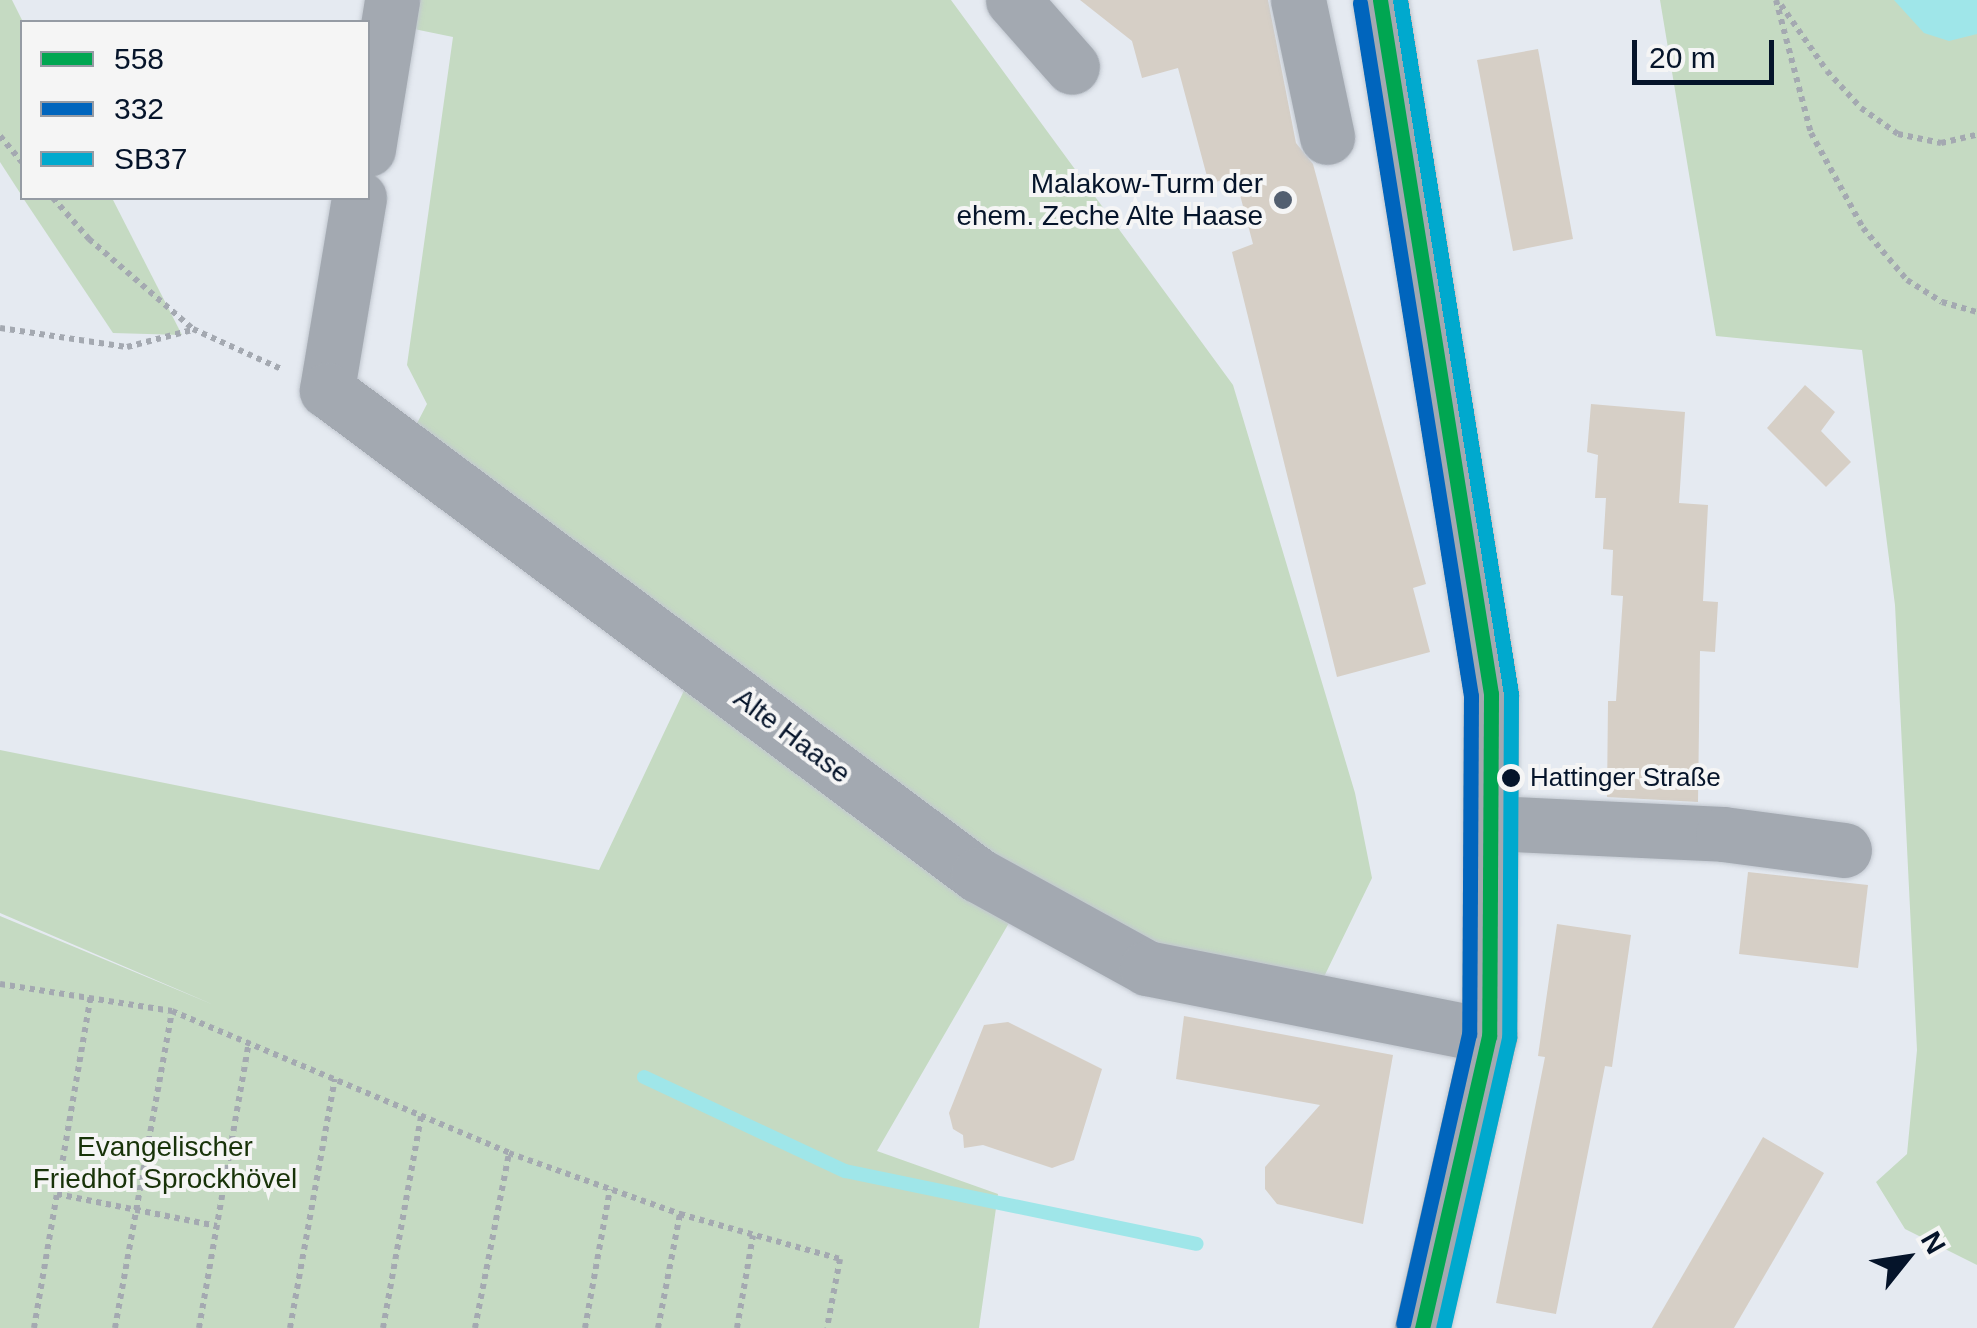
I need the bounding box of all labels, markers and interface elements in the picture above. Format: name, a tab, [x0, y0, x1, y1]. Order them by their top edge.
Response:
legend	[20, 20, 370, 200]
scale bar	[1637, 20, 1780, 82]
text: 20 m	[1649, 41, 1716, 74]
text: 558	[114, 42, 164, 75]
text: 332	[114, 92, 164, 125]
text: SB37	[114, 142, 187, 175]
place label: Malakow-Turm der ehem. Zeche Alte Haase	[955, 167, 1263, 233]
marker: Malakow-Turm der ehem. Zeche Alte Haase	[1272, 189, 1294, 211]
street label: Alte Haase	[727, 681, 857, 791]
place label: Hattinger Straße	[1530, 762, 1721, 794]
marker: Hattinger Straße	[1501, 768, 1521, 788]
park label: Evangelischer Friedhof Sprockhövel	[33, 1130, 297, 1196]
north arrow	[1857, 1208, 1957, 1308]
text: N	[1915, 1226, 1952, 1259]

